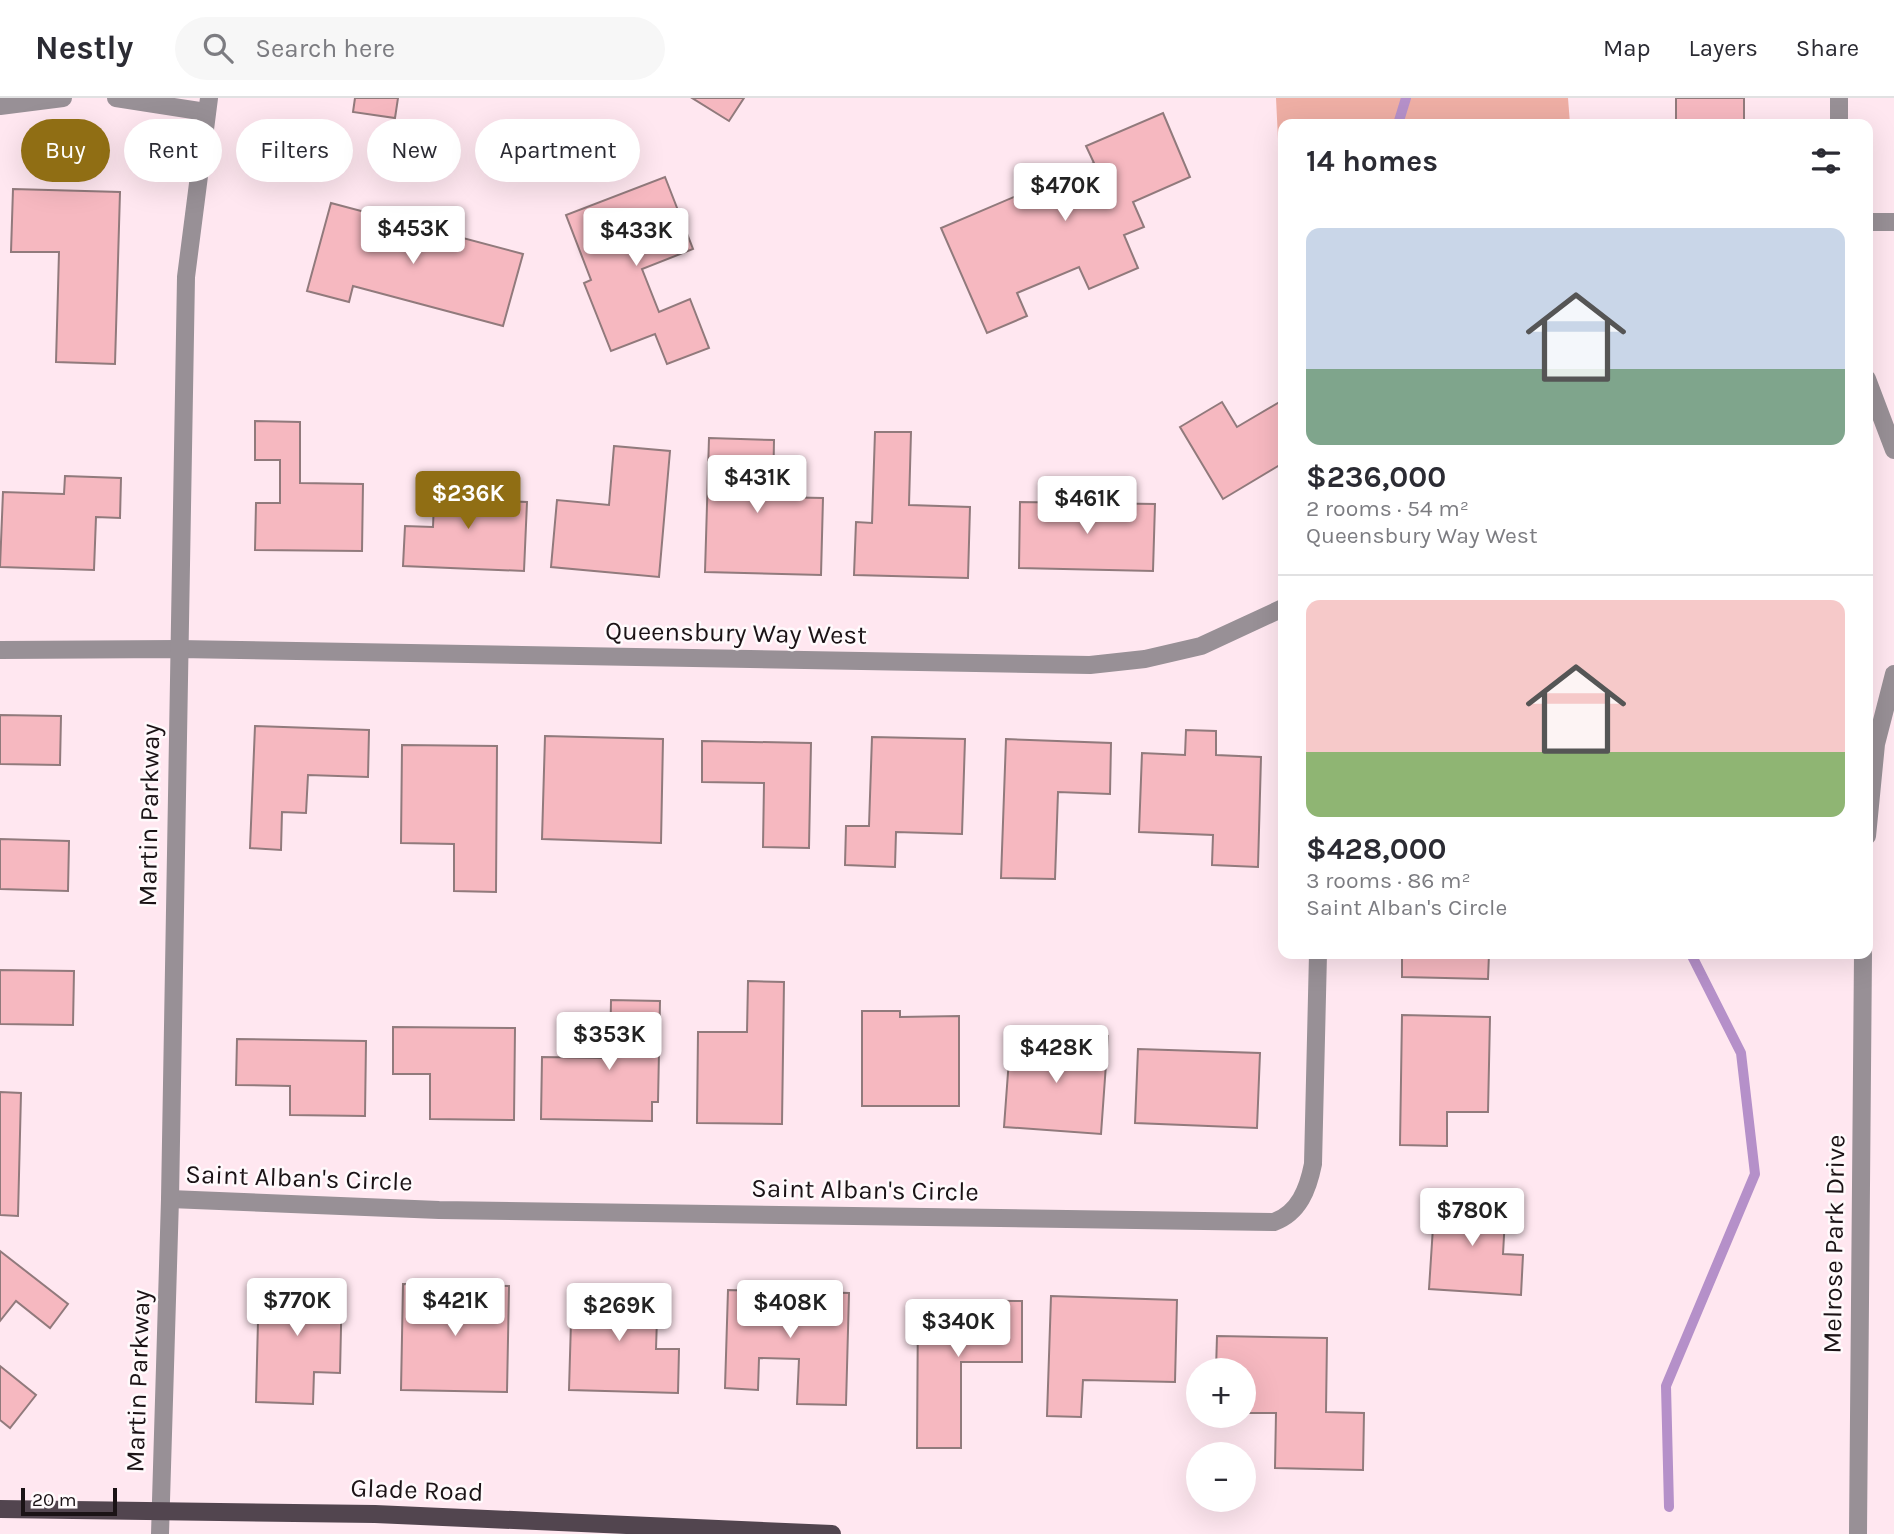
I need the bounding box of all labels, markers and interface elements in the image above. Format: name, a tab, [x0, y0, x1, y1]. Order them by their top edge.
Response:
search box	[175, 17, 665, 80]
text: Nestly	[35, 29, 133, 67]
icon: search	[199, 29, 237, 67]
text: Search here	[255, 33, 395, 64]
text: Map	[1603, 34, 1651, 62]
text: Layers	[1689, 34, 1758, 62]
text: Share	[1796, 34, 1859, 62]
chip: Buy	[21, 119, 110, 182]
chip: Rent	[124, 119, 222, 182]
chip: Filters	[236, 119, 353, 182]
chip: New	[367, 119, 461, 182]
chip: Apartment	[475, 119, 640, 182]
icon: filters	[1807, 142, 1845, 180]
text: 14 homes	[1306, 143, 1438, 179]
pin: $470K	[1016, 164, 1114, 223]
text: $470K	[1030, 172, 1100, 199]
pin: $453K	[364, 206, 462, 266]
pin: $433K	[587, 208, 685, 268]
text: $453K	[377, 215, 449, 242]
text: $433K	[599, 217, 673, 244]
icon: home	[1513, 274, 1639, 400]
pin: $431K	[708, 456, 806, 515]
text: $236,000	[1306, 459, 1446, 495]
text: $431K	[723, 464, 791, 491]
pin: $236K	[419, 472, 517, 531]
pin: $461K	[1038, 476, 1136, 536]
text: $236K	[431, 480, 505, 507]
text: $461K	[1054, 485, 1120, 512]
text: 2 rooms · 54 m²	[1306, 495, 1469, 522]
text: Queensbury Way West	[1306, 522, 1538, 549]
street label: Queensbury Way West	[605, 615, 867, 651]
icon: home	[1513, 646, 1639, 772]
street label: Martin Parkway	[132, 723, 166, 907]
text: $428,000	[1306, 831, 1447, 867]
text: 3 rooms · 86 m²	[1306, 867, 1471, 894]
text: Saint Alban's Circle	[1306, 894, 1507, 921]
pin: $353K	[560, 1012, 658, 1072]
text: $353K	[573, 1021, 645, 1048]
pin: $428K	[1007, 1026, 1105, 1085]
text: $428K	[1019, 1034, 1093, 1061]
street label: Melrose Park Drive	[1817, 1134, 1851, 1354]
street label: Saint Alban's Circle	[185, 1159, 413, 1197]
street label: Saint Alban's Circle	[751, 1173, 979, 1207]
pin: $780K	[1423, 1188, 1521, 1248]
text: $780K	[1436, 1197, 1508, 1224]
pin: $770K	[248, 1278, 346, 1338]
pin: $421K	[406, 1278, 504, 1338]
pin: $408K	[741, 1280, 839, 1340]
pin: $269K	[570, 1284, 668, 1343]
text: $770K	[263, 1287, 331, 1314]
text: $421K	[422, 1287, 488, 1314]
street label: Martin Parkway	[119, 1289, 157, 1473]
text: $408K	[753, 1289, 827, 1316]
text: $269K	[583, 1292, 655, 1319]
pin: $340K	[909, 1300, 1007, 1359]
text: $340K	[921, 1308, 995, 1335]
map controls	[1186, 1358, 1256, 1512]
button: +	[1186, 1358, 1256, 1428]
button: −	[1186, 1442, 1256, 1512]
street label: Glade Road	[350, 1472, 484, 1508]
scale bar	[21, 1485, 117, 1517]
text: 20 m	[32, 1489, 77, 1511]

